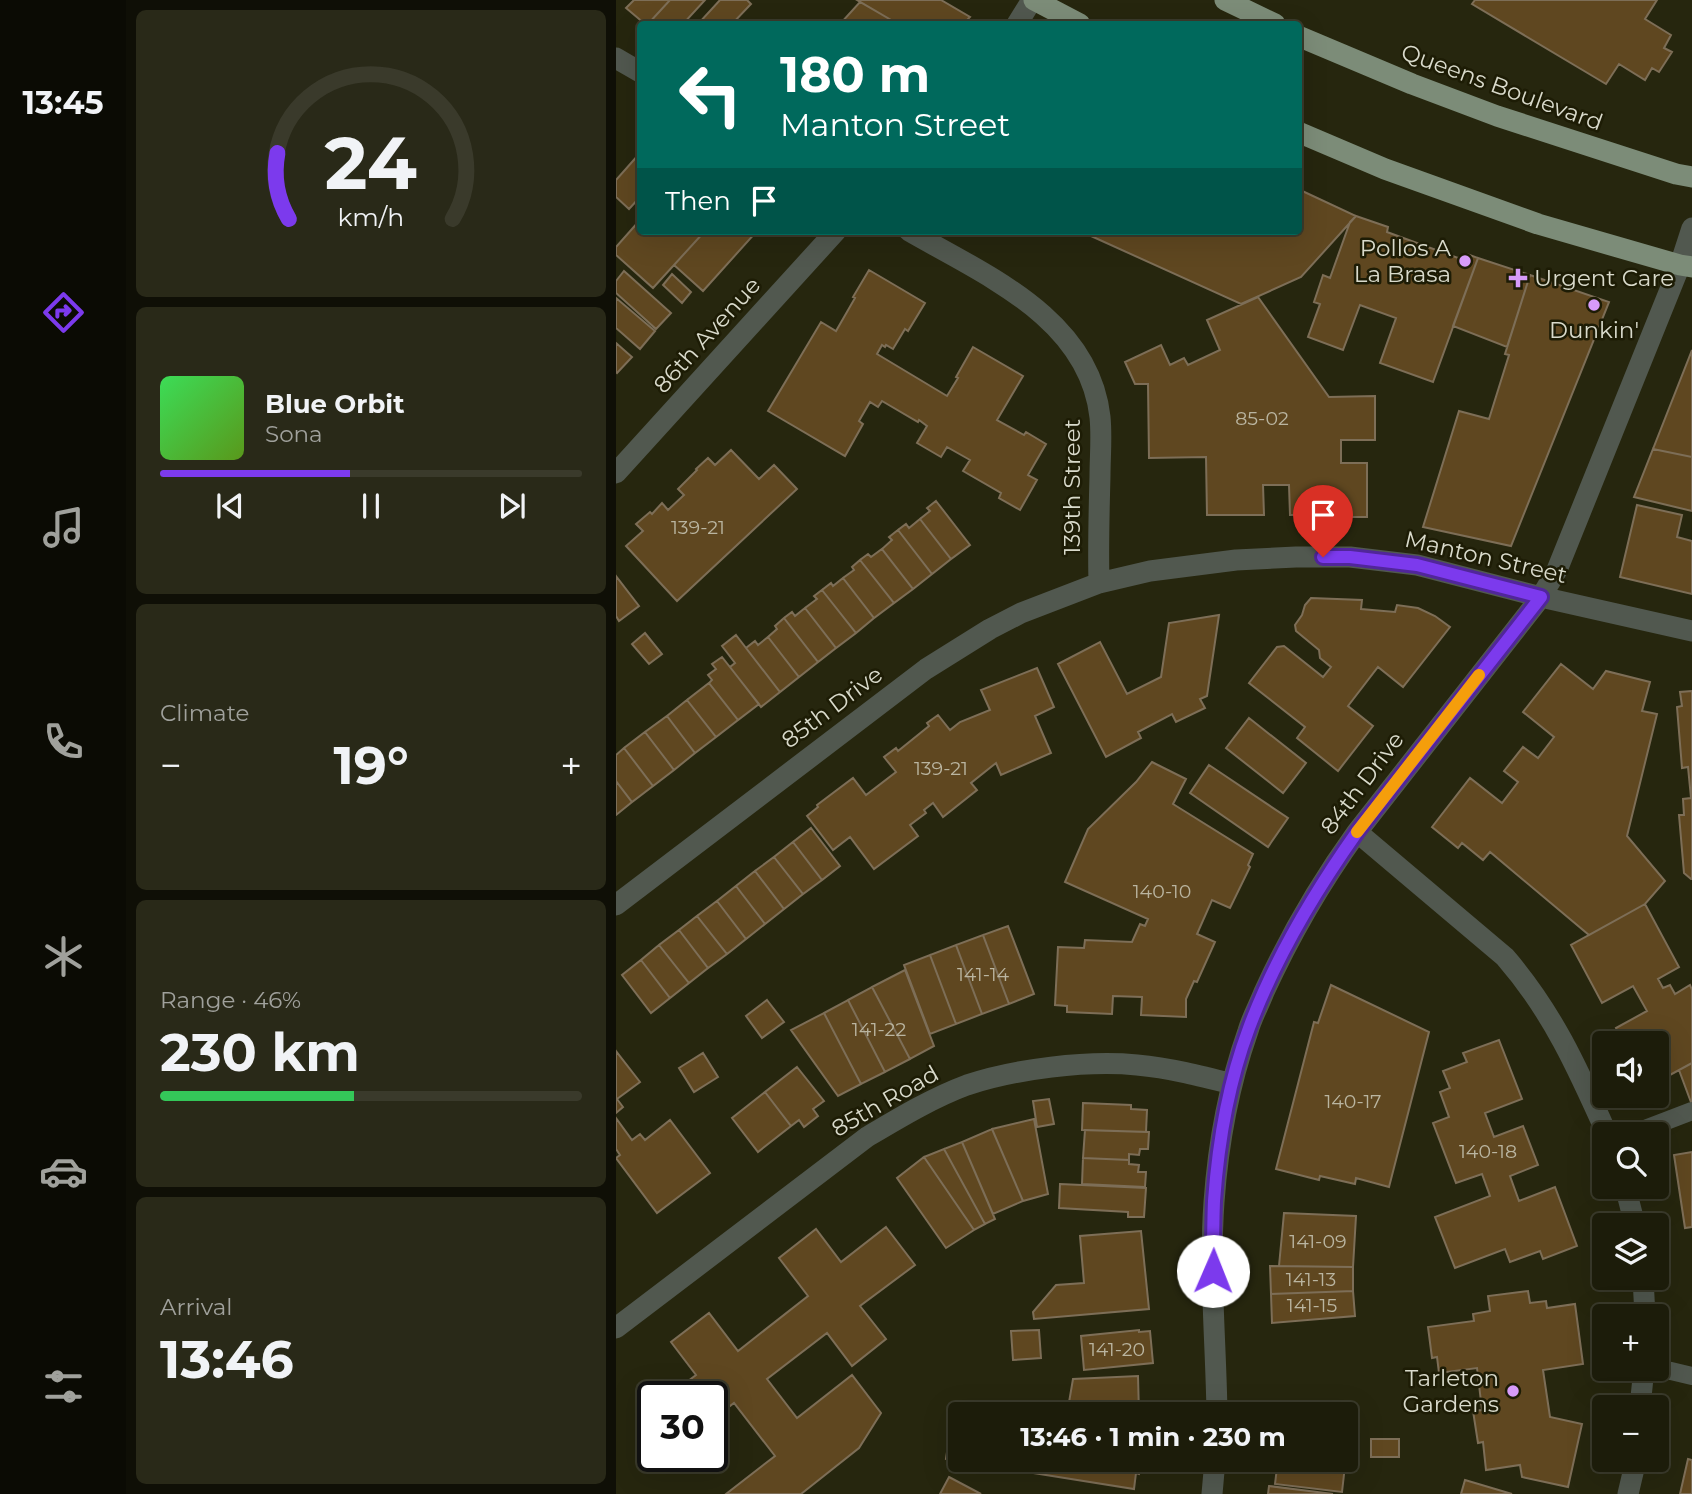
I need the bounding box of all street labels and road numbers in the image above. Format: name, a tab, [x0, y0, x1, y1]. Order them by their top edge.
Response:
street label: Queens Boulevard	[1397, 38, 1607, 136]
street label: 86th Avenue	[648, 271, 766, 399]
street label: 139th Street	[1058, 419, 1086, 555]
street label: Manton Street	[1402, 525, 1570, 589]
street label: 85th Drive	[776, 660, 888, 754]
street label: 84th Drive	[1314, 726, 1410, 840]
street label: 85th Road	[827, 1059, 943, 1143]

